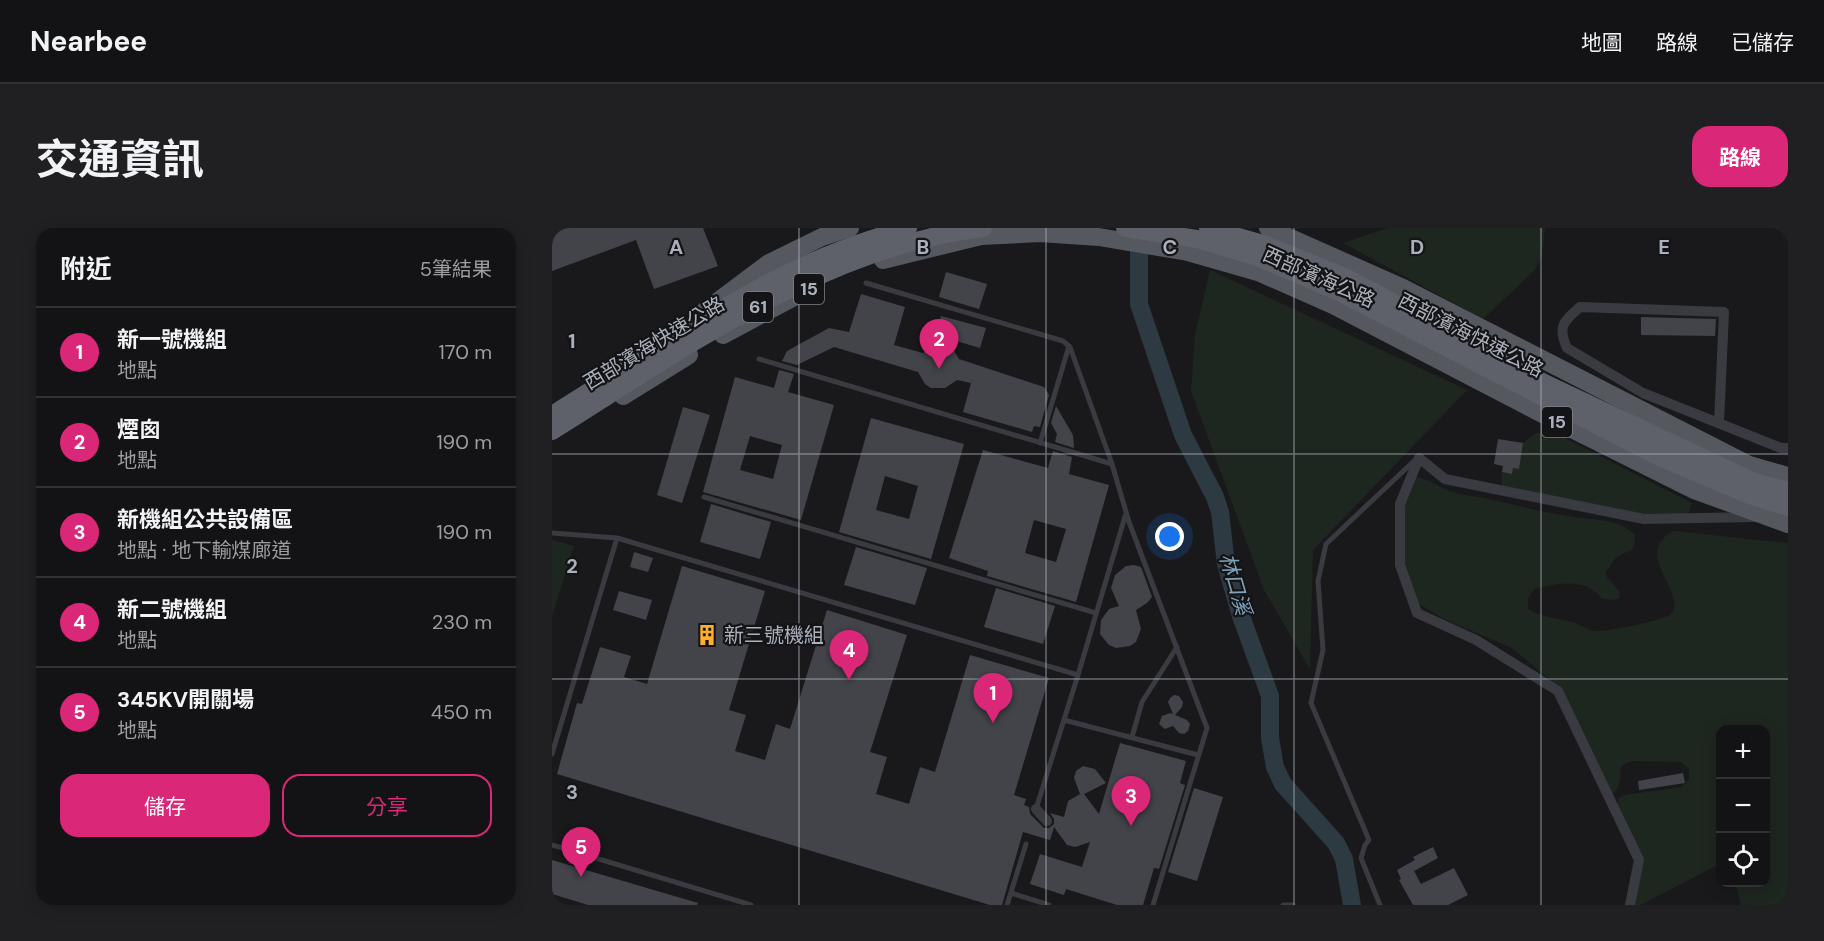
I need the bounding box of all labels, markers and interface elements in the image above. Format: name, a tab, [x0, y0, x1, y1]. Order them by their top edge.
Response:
text: Nearbee	[30, 23, 147, 60]
text: 地圖	[1581, 29, 1623, 57]
text: 路線	[1656, 29, 1698, 57]
text: 已儲存	[1731, 29, 1794, 57]
button: 路線	[1692, 126, 1788, 187]
text: 交通資訊	[36, 132, 204, 187]
text: A	[669, 234, 683, 260]
text: B	[917, 234, 929, 260]
text: C	[1163, 234, 1177, 260]
text: D	[1410, 234, 1424, 260]
text: E	[1658, 234, 1670, 260]
street label: 西部濱海公路	[1259, 241, 1379, 313]
text: 附近	[60, 252, 112, 286]
text: 5筆結果	[420, 256, 492, 282]
road number: 15	[794, 274, 824, 304]
street label: 西部濱海快速公路	[1394, 287, 1548, 383]
street label: 西部濱海快速公路	[579, 291, 729, 395]
road number: 61	[743, 292, 773, 322]
pin: 2	[920, 320, 958, 369]
text: 新一號機組	[117, 325, 227, 354]
text: 1	[568, 328, 576, 354]
text: 1	[76, 339, 83, 365]
text: 170 m	[439, 339, 492, 365]
text: 地點	[117, 357, 157, 383]
road number: 15	[1542, 407, 1572, 437]
text: 煙囪	[117, 415, 161, 444]
text: 2	[74, 429, 85, 455]
text: 190 m	[436, 429, 492, 455]
text: 地點	[117, 447, 157, 473]
text: 新機組公共設備區	[117, 505, 293, 534]
text: 3	[73, 519, 86, 545]
text: 190 m	[436, 519, 492, 545]
your location	[1155, 522, 1184, 551]
text: 地點 · 地下輸煤廊道	[117, 537, 292, 563]
water label: 林口溪	[1213, 550, 1258, 621]
text: 2	[566, 553, 578, 579]
text: 新二號機組	[117, 595, 227, 624]
text: 4	[73, 609, 86, 635]
text: 230 m	[432, 609, 492, 635]
place label: 新三號機組	[724, 622, 824, 648]
building icon: 新三號機組	[695, 623, 719, 647]
text: 地點	[117, 627, 157, 653]
pin: 4	[830, 630, 868, 680]
pin: 1	[974, 674, 1012, 723]
text: 345KV開關場	[117, 685, 254, 714]
text: 5	[73, 699, 86, 725]
text: 450 m	[431, 699, 492, 725]
text: 地點	[117, 717, 157, 743]
map controls	[1716, 725, 1770, 887]
button: +	[1716, 725, 1770, 779]
button: 儲存	[60, 774, 270, 837]
button: 分享	[282, 774, 492, 837]
pin: 3	[1112, 776, 1150, 826]
text: 3	[566, 779, 578, 805]
button: −	[1716, 779, 1770, 833]
pin: 5	[561, 828, 600, 877]
button: locate	[1716, 833, 1770, 887]

